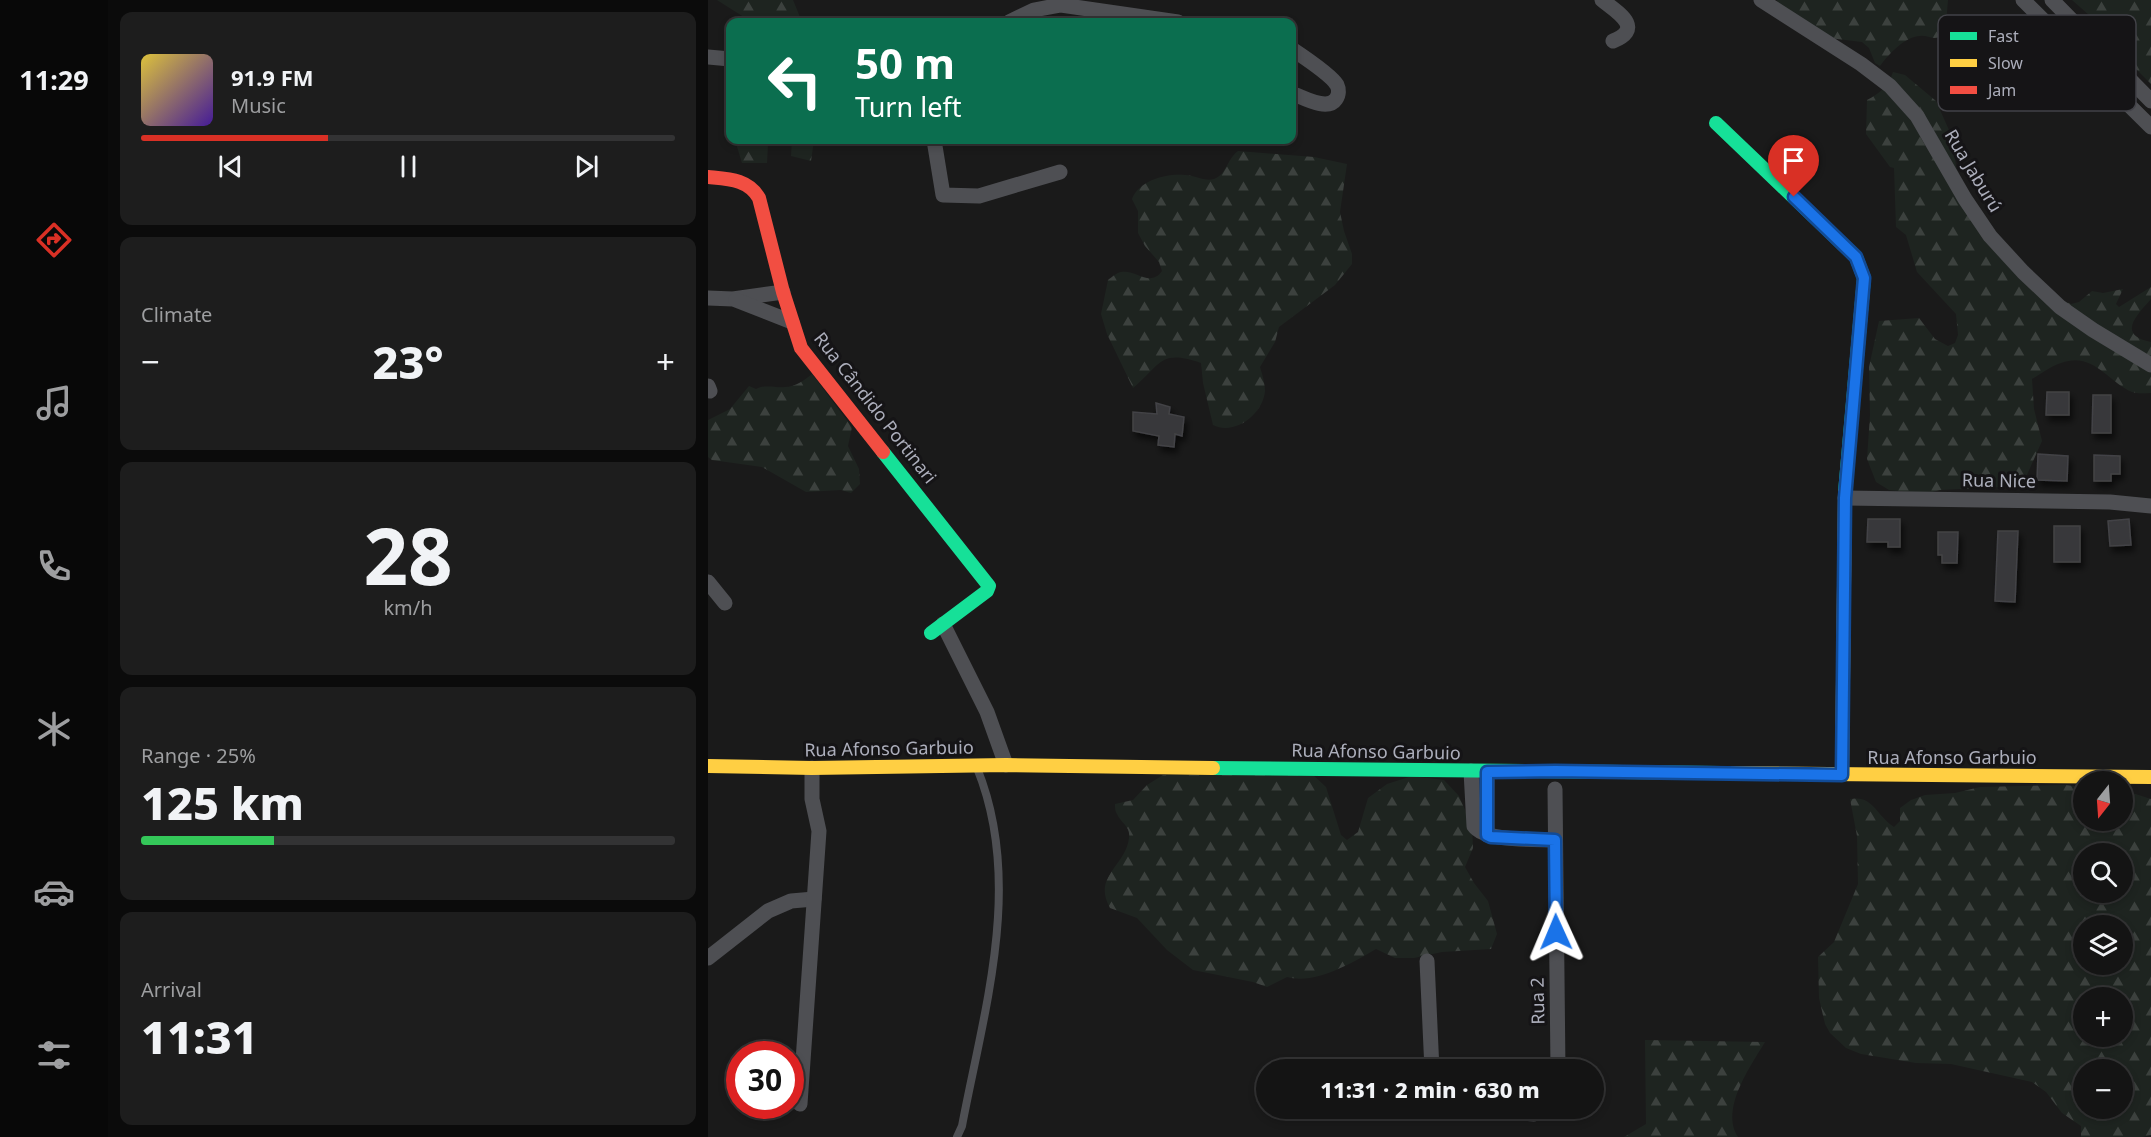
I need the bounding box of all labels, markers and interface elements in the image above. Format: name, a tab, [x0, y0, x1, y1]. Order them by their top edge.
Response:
legend	[1938, 15, 2136, 111]
text: Fast	[1988, 25, 2019, 47]
text: 50 m	[855, 34, 955, 91]
icon: left	[756, 42, 834, 120]
text: Slow	[1988, 52, 2023, 74]
text: 11:29	[19, 61, 89, 98]
text: 91.9 FM	[231, 62, 313, 92]
text: Jam	[1986, 79, 2016, 101]
text: Turn left	[855, 88, 961, 125]
text: Music	[231, 92, 286, 119]
street label: Rua Jaburú	[1940, 124, 2008, 216]
pin	[1768, 135, 1819, 197]
icon: arrive	[1777, 144, 1810, 177]
icon: previous	[214, 150, 247, 183]
icon: pause	[392, 150, 425, 183]
icon: next	[570, 150, 603, 183]
icon: directions	[33, 219, 75, 261]
text: Climate	[141, 301, 212, 328]
street label: Rua Cândido Portinari	[809, 327, 942, 488]
text: 23°	[372, 331, 444, 392]
text: −	[141, 339, 160, 384]
text: +	[656, 339, 675, 384]
icon: music	[33, 382, 75, 424]
street label: Rua Nice	[1962, 467, 2036, 493]
text: 28	[363, 502, 453, 608]
icon: phone	[33, 545, 75, 587]
text: km/h	[383, 594, 433, 621]
icon: climate	[33, 708, 75, 750]
street label: Rua Afonso Garbuio	[804, 735, 974, 761]
street label: Rua Afonso Garbuio	[1291, 738, 1461, 764]
text: Range · 25%	[141, 742, 256, 769]
street label: Rua Afonso Garbuio	[1867, 745, 2037, 769]
north arrow	[2073, 771, 2133, 831]
map controls	[2073, 771, 2133, 1119]
text: 125 km	[141, 772, 304, 833]
button: search	[2073, 843, 2133, 903]
icon: car	[33, 871, 75, 913]
position arrow	[1524, 900, 1588, 964]
button: layers	[2073, 915, 2133, 975]
text: Arrival	[141, 976, 202, 1003]
street label: Rua 2	[1525, 977, 1549, 1025]
button: +	[2073, 987, 2133, 1047]
text: 11:31	[141, 1006, 258, 1067]
icon: filters	[33, 1034, 75, 1076]
speed limit sign: 30	[726, 1041, 804, 1119]
button: −	[2073, 1059, 2133, 1119]
text: 11:31 · 2 min · 630 m	[1320, 1074, 1540, 1104]

